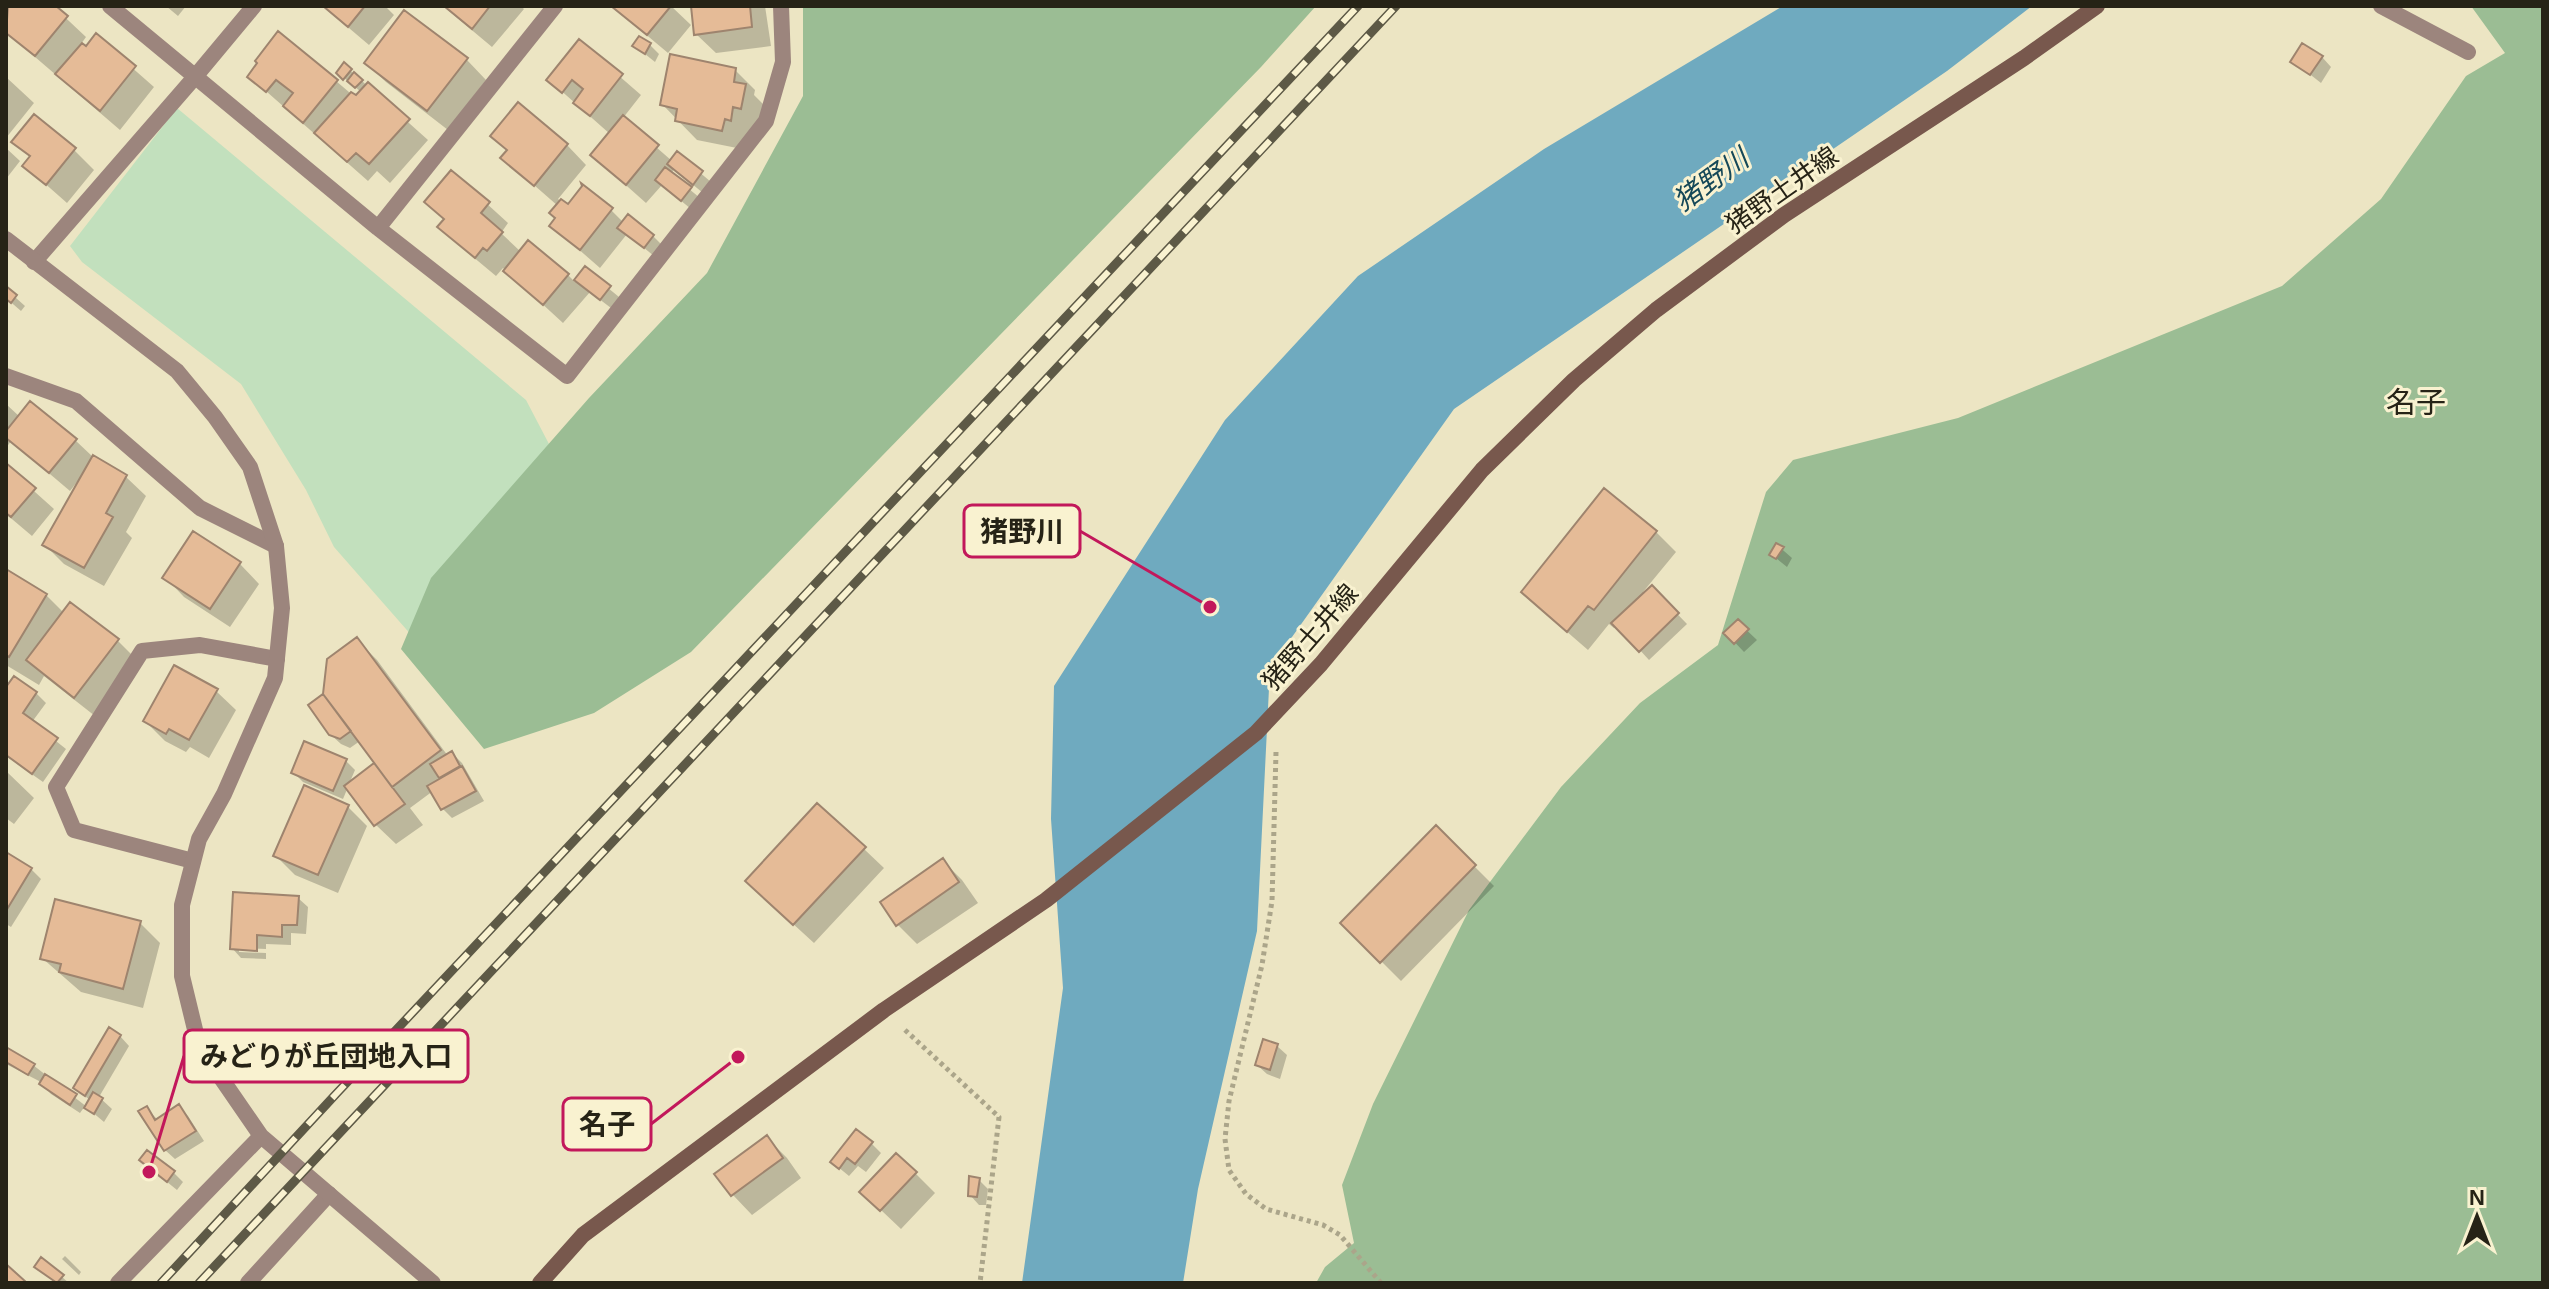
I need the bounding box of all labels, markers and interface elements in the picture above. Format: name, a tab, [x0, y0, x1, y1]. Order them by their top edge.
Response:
street label: 猪野土井線	[1720, 140, 1844, 240]
water label: 猪野川	[1668, 141, 1757, 217]
district label: 名子	[2386, 386, 2446, 419]
callout: 猪野川	[964, 505, 1080, 557]
text: 猪野川	[980, 516, 1064, 547]
street label: 猪野土井線	[1256, 578, 1364, 696]
callout: みどりが丘団地入口	[184, 1030, 468, 1082]
text: みどりが丘団地入口	[200, 1041, 452, 1072]
callout: 名子	[563, 1098, 651, 1150]
text: 名子	[579, 1109, 635, 1140]
north arrow	[2437, 1177, 2517, 1257]
text: N	[2469, 1185, 2485, 1210]

